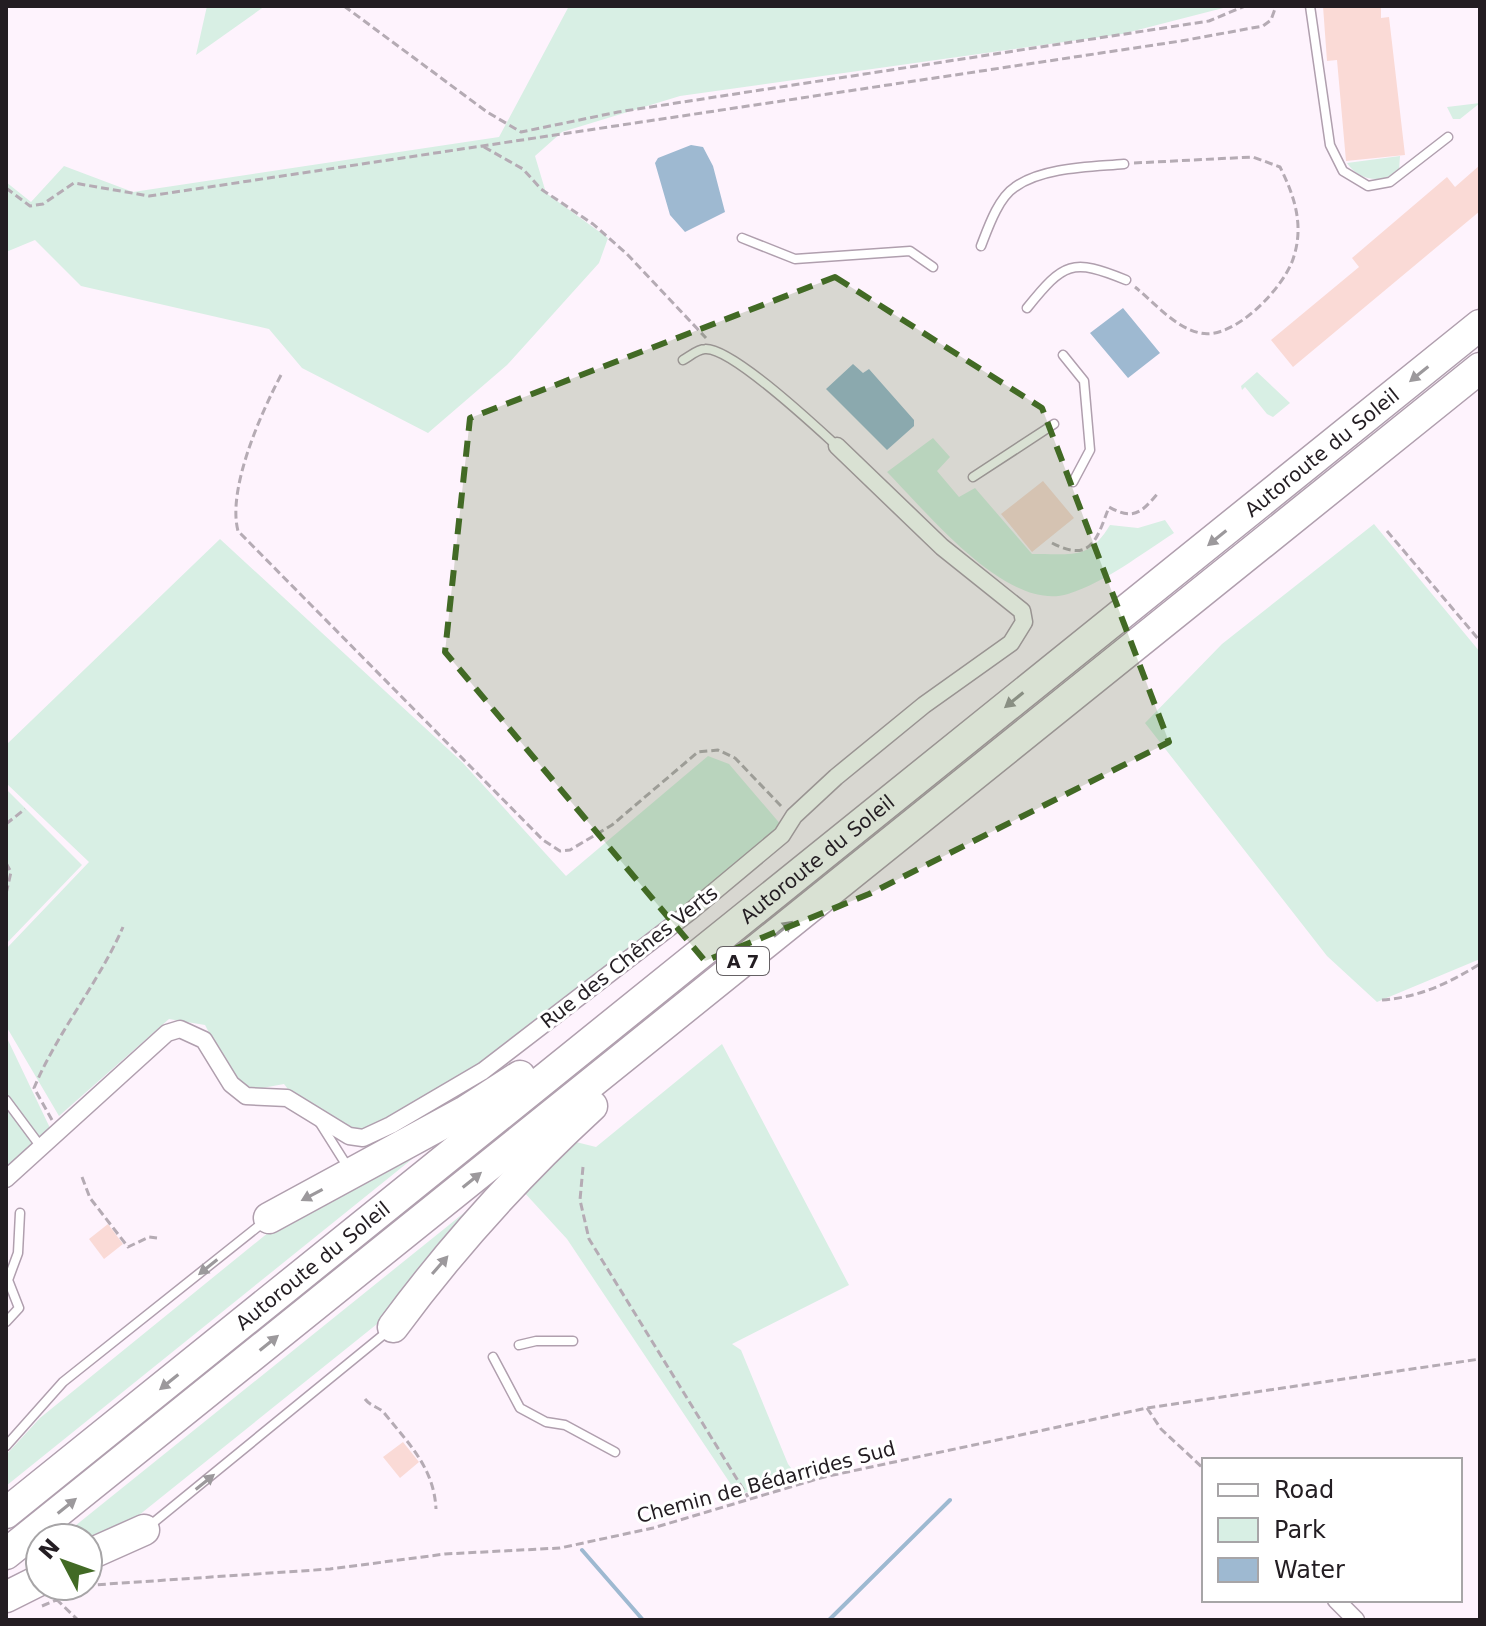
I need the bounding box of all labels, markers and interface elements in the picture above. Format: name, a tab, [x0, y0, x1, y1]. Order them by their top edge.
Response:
one-way arrow	[1409, 366, 1429, 382]
street label: Autoroute du Soleil	[1240, 383, 1404, 522]
one-way arrow	[1207, 529, 1227, 545]
one-way arrow	[1004, 692, 1024, 708]
street label: Autoroute du Soleil	[735, 790, 899, 929]
street label: Rue des Chênes Verts	[536, 881, 722, 1033]
one-way arrow	[773, 921, 793, 938]
road number: A 7	[717, 947, 769, 975]
one-way arrow	[462, 1172, 482, 1188]
one-way arrow	[300, 1189, 323, 1202]
street label: Autoroute du Soleil	[231, 1196, 395, 1335]
one-way arrow	[431, 1256, 448, 1276]
one-way arrow	[198, 1258, 218, 1274]
one-way arrow	[259, 1335, 279, 1351]
one-way arrow	[159, 1373, 179, 1389]
street label: Chemin de Bédarrides Sud	[634, 1436, 898, 1528]
legend	[1202, 1458, 1462, 1602]
one-way arrow	[195, 1474, 215, 1491]
text: Road	[1274, 1476, 1334, 1504]
one-way arrow	[57, 1498, 77, 1514]
text: Park	[1274, 1516, 1326, 1544]
north arrow	[24, 1522, 104, 1602]
text: N	[34, 1534, 65, 1564]
text: Water	[1274, 1556, 1345, 1584]

